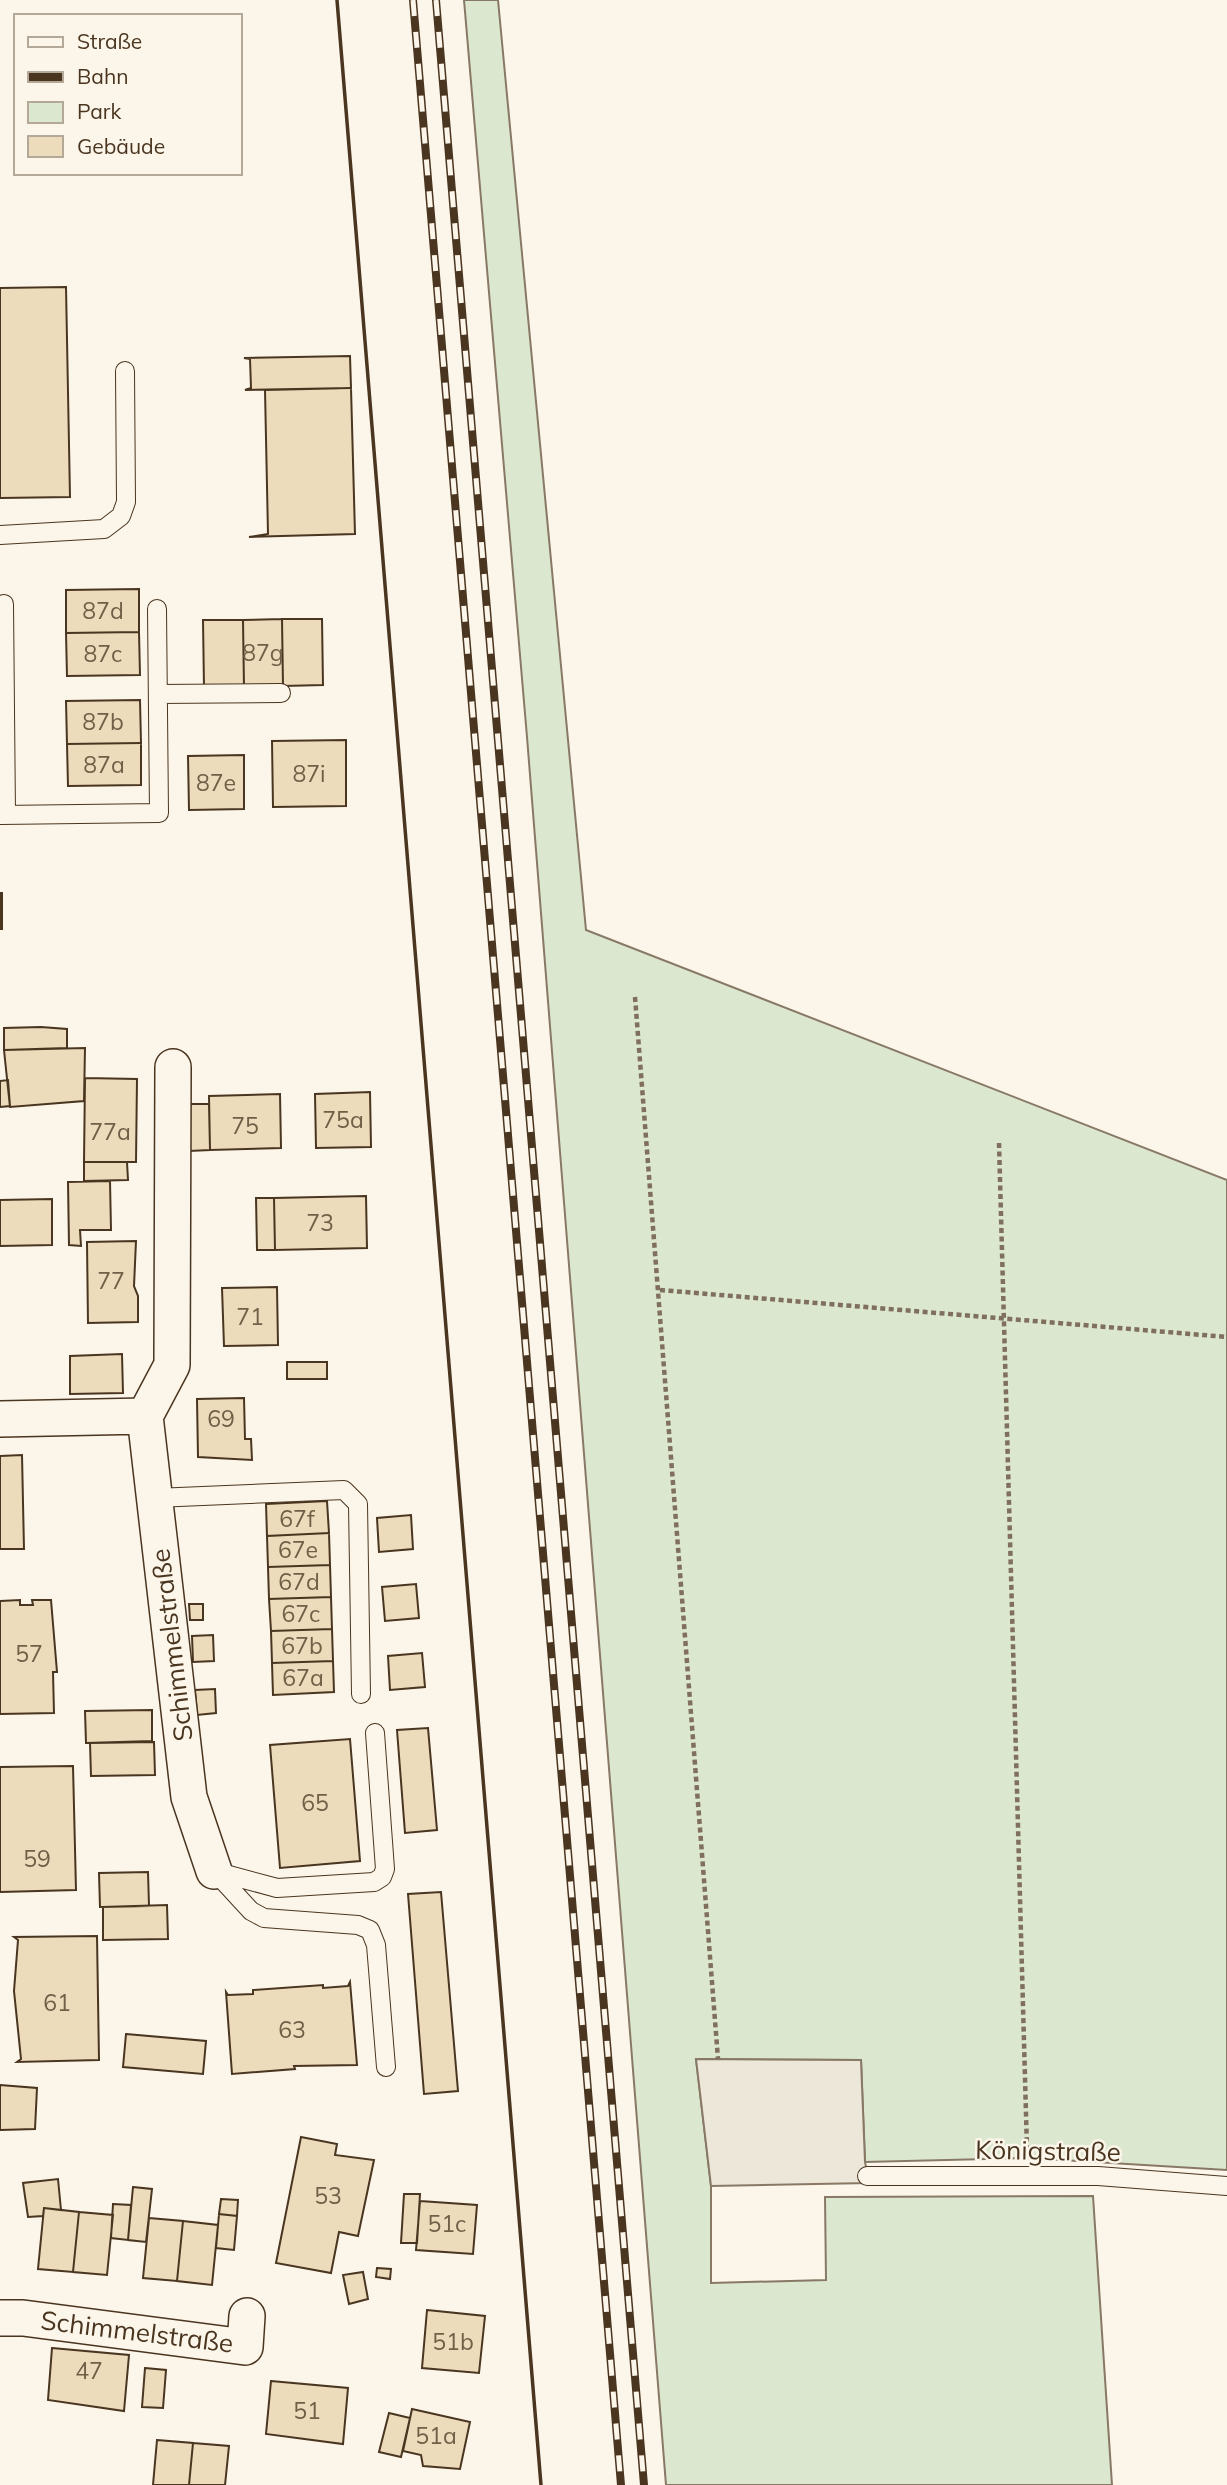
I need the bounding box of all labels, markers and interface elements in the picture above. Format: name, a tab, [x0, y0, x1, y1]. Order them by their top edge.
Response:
legend	[14, 14, 242, 175]
text: Straße	[77, 28, 142, 54]
text: Bahn	[77, 63, 129, 89]
text: Park	[77, 98, 121, 124]
text: Gebäude	[77, 133, 165, 159]
house number: 87d	[82, 596, 124, 625]
house number: 87g	[242, 638, 284, 667]
house number: 87c	[84, 639, 123, 668]
house number: 87b	[82, 707, 124, 736]
house number: 87a	[83, 750, 125, 779]
house number: 87i	[292, 759, 326, 788]
house number: 87e	[196, 768, 236, 797]
house number: 75a	[322, 1105, 364, 1134]
house number: 75	[231, 1111, 259, 1140]
house number: 77a	[89, 1117, 131, 1146]
house number: 73	[306, 1208, 334, 1237]
house number: 77	[97, 1266, 125, 1295]
house number: 71	[236, 1302, 264, 1331]
house number: 69	[207, 1404, 235, 1433]
house number: 67f	[279, 1504, 315, 1533]
house number: 67e	[278, 1535, 318, 1564]
street label: Schimmelstraße	[143, 1547, 200, 1743]
house number: 67d	[278, 1567, 320, 1596]
house number: 67c	[282, 1599, 321, 1628]
house number: 67b	[281, 1631, 323, 1660]
house number: 57	[15, 1639, 43, 1668]
house number: 67a	[282, 1663, 324, 1692]
house number: 65	[301, 1788, 329, 1817]
house number: 59	[23, 1844, 51, 1873]
house number: 61	[43, 1988, 71, 2017]
house number: 63	[278, 2015, 306, 2044]
street label: Königstraße	[975, 2133, 1121, 2168]
house number: 53	[314, 2181, 342, 2210]
house number: 51c	[428, 2209, 467, 2238]
street label: Schimmelstraße	[39, 2303, 235, 2360]
house number: 51b	[432, 2327, 474, 2356]
house number: 47	[75, 2356, 103, 2385]
house number: 51	[293, 2396, 321, 2425]
house number: 51a	[415, 2421, 457, 2450]

